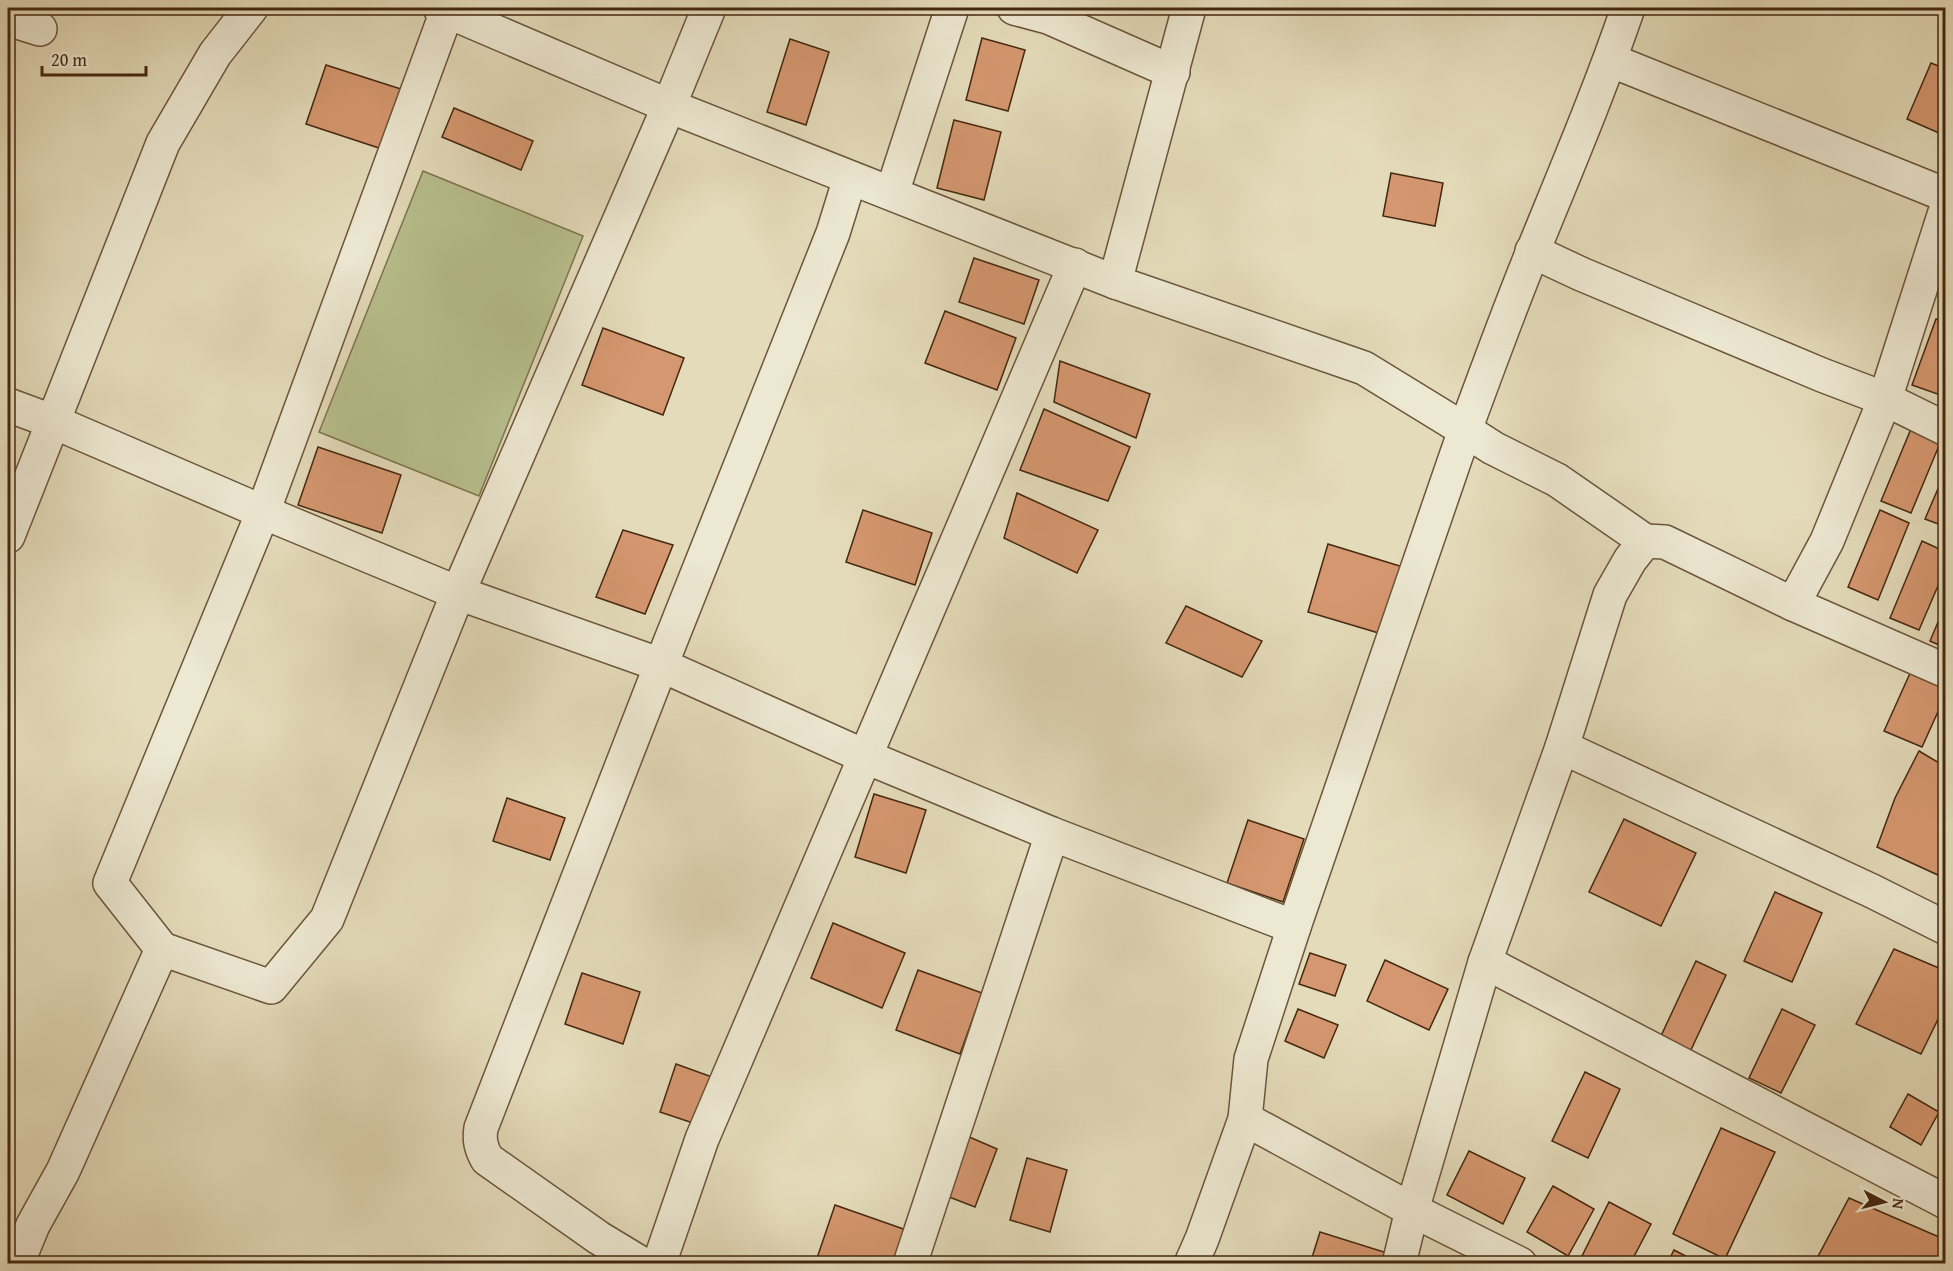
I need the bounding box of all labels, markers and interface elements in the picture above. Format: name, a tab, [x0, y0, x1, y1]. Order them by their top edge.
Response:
scale bar	[42, 39, 146, 77]
text: 20 m	[51, 46, 87, 73]
north arrow	[1854, 1172, 1914, 1232]
text: N	[1886, 1197, 1911, 1211]

